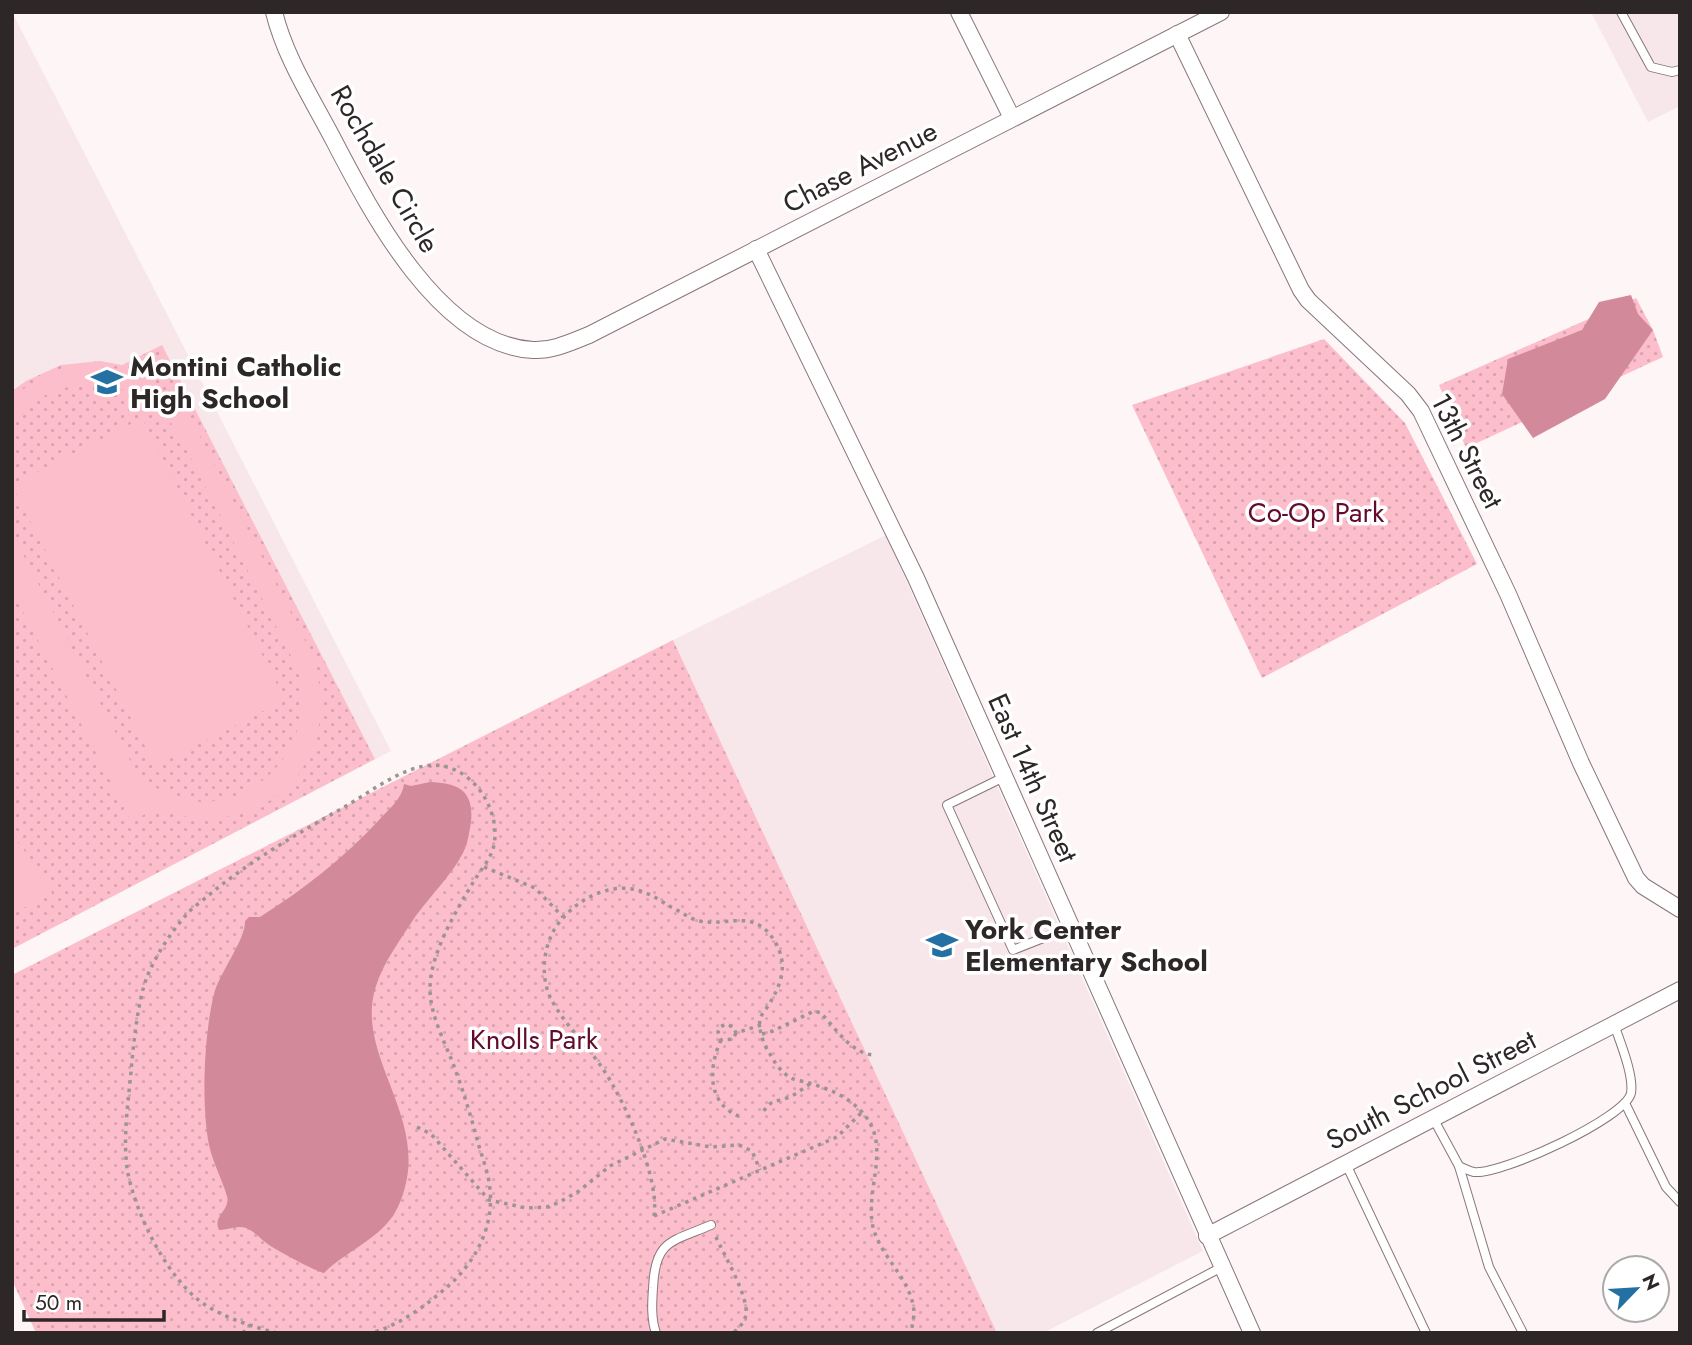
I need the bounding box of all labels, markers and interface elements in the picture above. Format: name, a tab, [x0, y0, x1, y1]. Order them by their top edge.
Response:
street label: Rochdale Circle	[320, 77, 450, 261]
street label: Chase Avenue	[776, 110, 944, 224]
place label: Montini Catholic High School	[130, 346, 342, 419]
school or university icon: Montini Catholic High School	[90, 365, 124, 399]
street label: 13th Street	[1420, 386, 1514, 516]
park label: Co-Op Park	[1248, 492, 1385, 533]
street label: East 14th Street	[977, 687, 1089, 869]
place label: York Center Elementary School	[964, 909, 1208, 982]
school or university icon: York Center Elementary School	[925, 928, 959, 962]
park label: Knolls Park	[470, 1019, 599, 1060]
street label: South School Street	[1319, 1019, 1543, 1161]
north arrow	[1601, 1254, 1671, 1324]
text: N	[1636, 1269, 1666, 1295]
scale bar	[24, 1278, 164, 1322]
text: 50 m	[35, 1288, 82, 1318]

